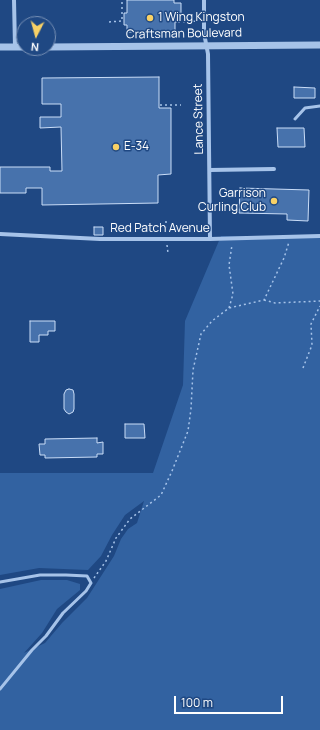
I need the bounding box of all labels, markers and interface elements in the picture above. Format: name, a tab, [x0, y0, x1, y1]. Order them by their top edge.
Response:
place label: 1 Wing Kingston	[158, 11, 245, 25]
marker: 1 Wing Kingston	[145, 13, 155, 23]
north arrow	[16, 16, 56, 56]
street label: Craftsman Boulevard	[126, 26, 242, 42]
text: N	[30, 40, 40, 55]
street label: Lance Street	[191, 83, 207, 155]
place label: E-34	[124, 140, 149, 154]
marker: E-34	[111, 142, 121, 152]
place label: Garrison Curling Club	[198, 187, 266, 215]
marker: Garrison Curling Club	[269, 196, 279, 206]
street label: Red Patch Avenue	[110, 222, 210, 236]
scale bar	[176, 688, 285, 714]
text: 100 m	[181, 694, 213, 711]

